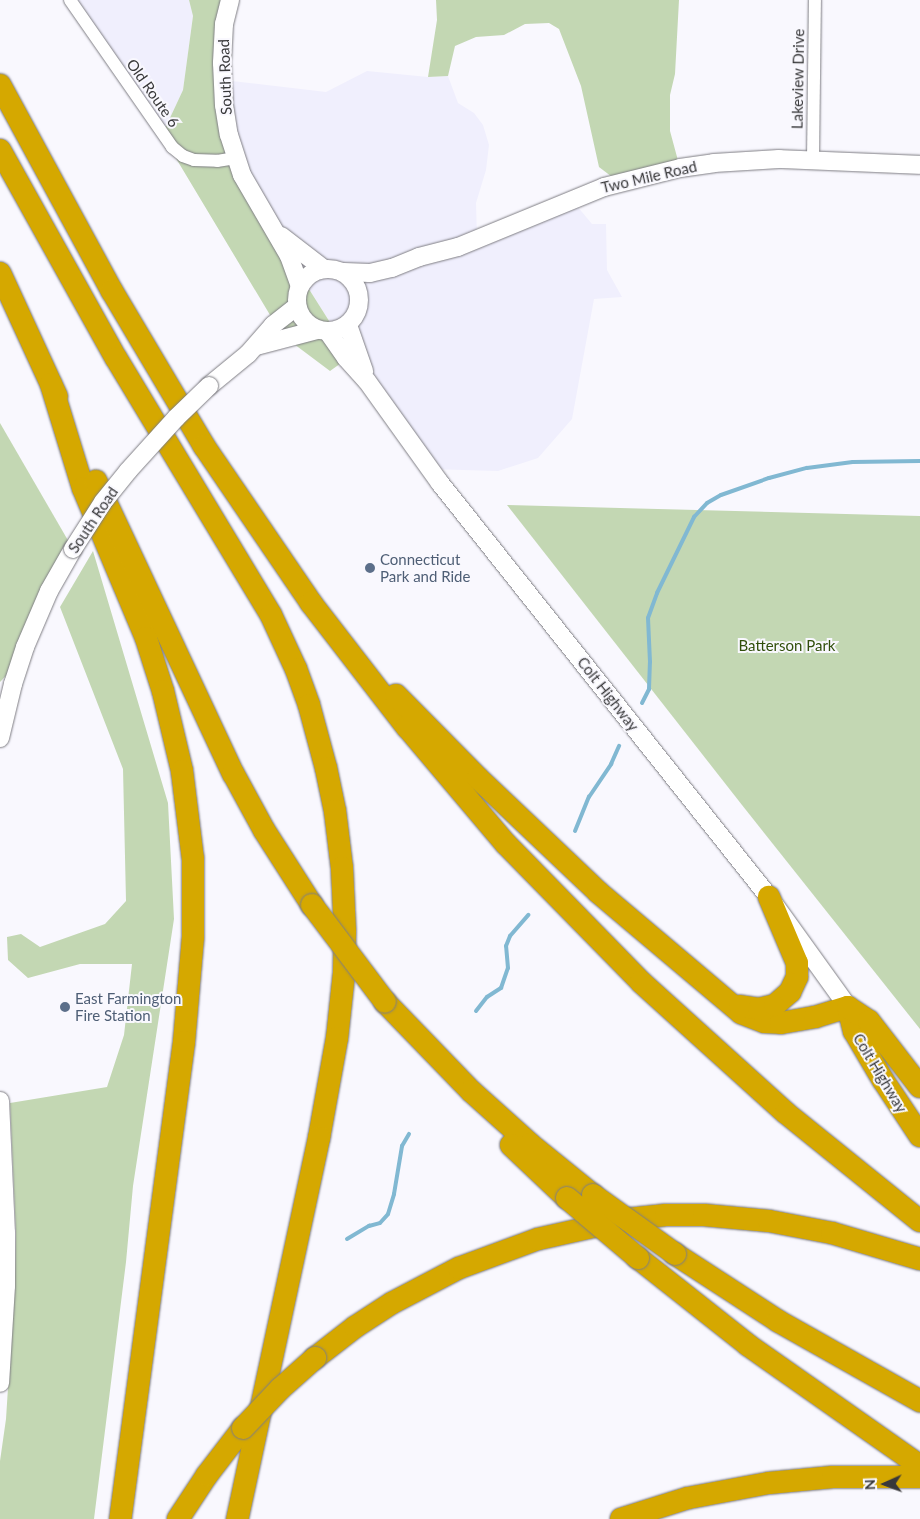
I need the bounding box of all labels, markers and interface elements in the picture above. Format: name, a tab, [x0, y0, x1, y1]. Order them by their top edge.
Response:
street label: Lakeview Drive	[788, 29, 808, 129]
street label: South Road	[215, 39, 235, 115]
street label: Old Route 6	[123, 55, 183, 131]
street label: Two Mile Road	[599, 157, 699, 197]
street label: South Road	[64, 484, 122, 556]
place label: Connecticut Park and Ride	[380, 550, 470, 585]
marker: Connecticut Park and Ride	[364, 562, 376, 574]
park label: Batterson Park	[739, 637, 835, 655]
street label: Colt Highway	[574, 653, 642, 735]
place label: East Farmington Fire Station	[75, 989, 181, 1024]
marker: East Farmington Fire Station	[59, 1001, 71, 1013]
street label: Colt Highway	[849, 1030, 911, 1116]
north arrow	[860, 1459, 910, 1509]
text: N	[861, 1479, 878, 1490]

